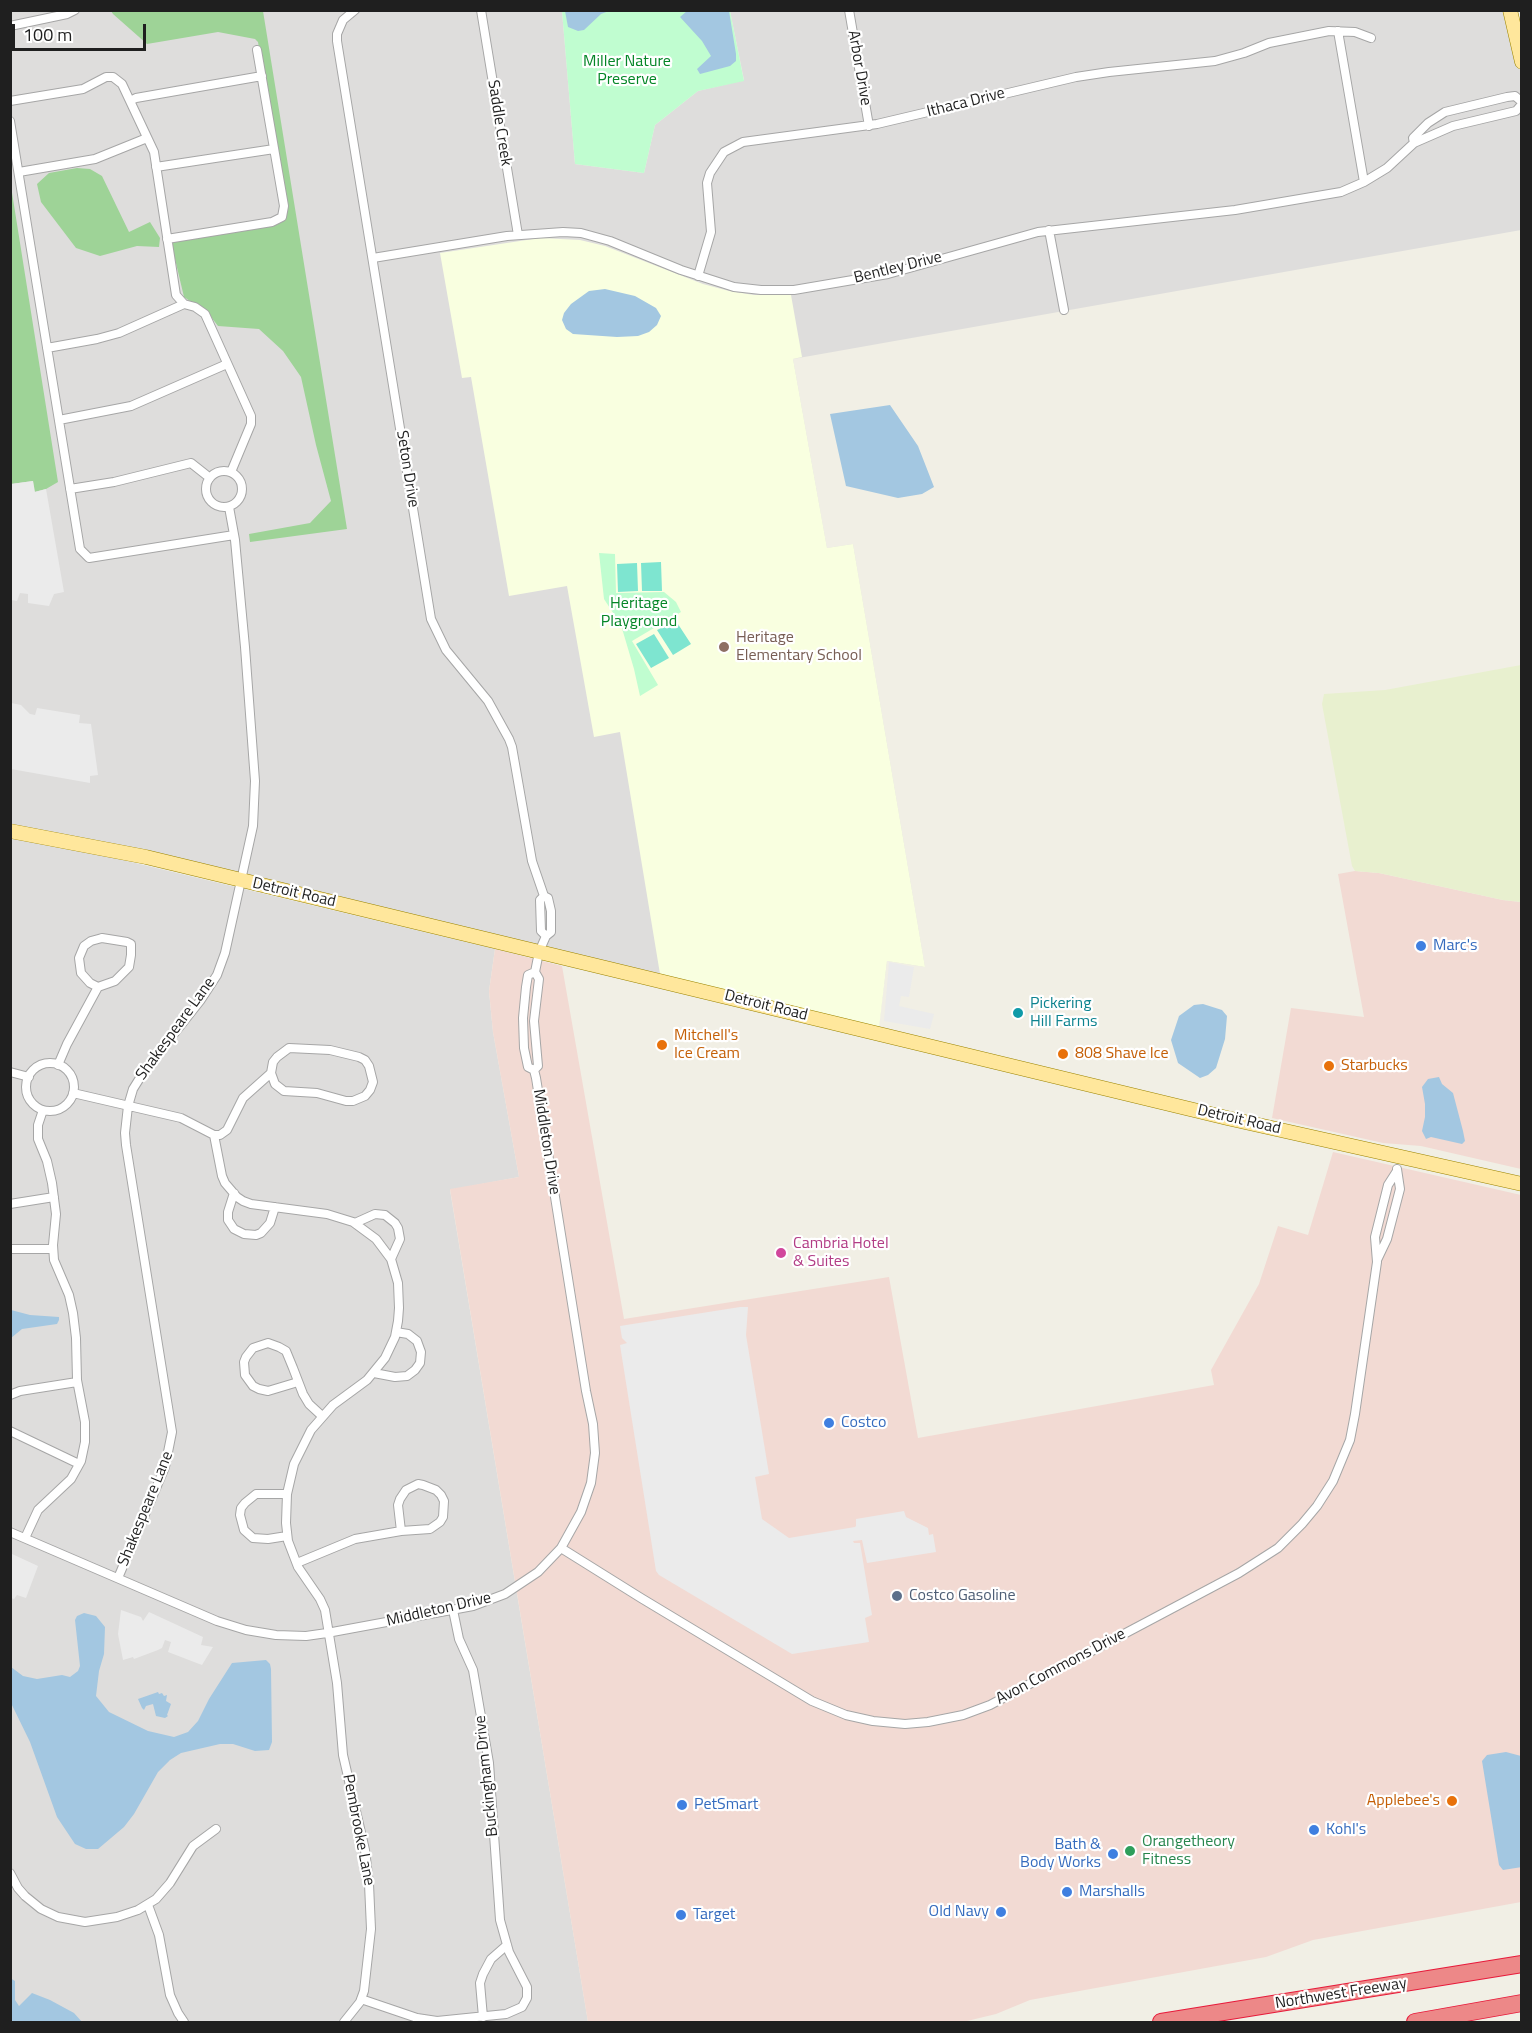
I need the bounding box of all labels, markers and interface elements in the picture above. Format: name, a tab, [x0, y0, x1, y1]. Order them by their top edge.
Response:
scale bar	[15, 12, 148, 50]
text: 100 m	[23, 21, 72, 48]
street label: Arbor Drive	[843, 29, 875, 107]
park label: Miller Nature Preserve	[583, 52, 671, 90]
street label: Saddle Creek	[483, 79, 515, 167]
street label: Ithaca Drive	[925, 84, 1007, 122]
street label: Bentley Drive	[852, 248, 944, 288]
street label: Seton Drive	[391, 429, 423, 509]
park label: Heritage Playground	[601, 594, 677, 632]
place label: Heritage Elementary School	[736, 628, 862, 666]
marker: Heritage Elementary School	[717, 640, 731, 654]
street label: Detroit Road	[250, 874, 338, 912]
place label: Marc's	[1433, 936, 1477, 956]
marker: Marc's	[1414, 939, 1428, 953]
street label: Shakespeare Lane	[132, 974, 220, 1084]
street label: Detroit Road	[722, 986, 810, 1026]
place label: Pickering Hill Farms	[1030, 994, 1097, 1032]
marker: Pickering Hill Farms	[1011, 1006, 1025, 1020]
place label: Mitchell's Ice Cream	[674, 1026, 740, 1064]
marker: Mitchell's Ice Cream	[655, 1038, 669, 1052]
place label: 808 Shave Ice	[1075, 1044, 1169, 1064]
marker: 808 Shave Ice	[1056, 1047, 1070, 1061]
place label: Starbucks	[1341, 1056, 1408, 1076]
marker: Starbucks	[1322, 1059, 1336, 1073]
street label: Middleton Drive	[528, 1088, 564, 1196]
street label: Detroit Road	[1195, 1101, 1283, 1139]
place label: Cambria Hotel & Suites	[793, 1234, 889, 1272]
marker: Cambria Hotel & Suites	[774, 1246, 788, 1260]
place label: Costco	[841, 1413, 886, 1433]
marker: Costco	[822, 1416, 836, 1430]
street label: Shakespeare Lane	[114, 1449, 178, 1569]
place label: Costco Gasoline	[909, 1586, 1016, 1606]
street label: Middleton Drive	[385, 1589, 493, 1631]
marker: Costco Gasoline	[890, 1589, 904, 1603]
street label: Avon Commons Drive	[993, 1625, 1129, 1709]
street label: Buckingham Drive	[471, 1714, 503, 1838]
street label: Pembrooke Lane	[338, 1773, 378, 1887]
place label: Applebee's	[1367, 1791, 1440, 1811]
marker: Applebee's	[1445, 1794, 1459, 1808]
place label: PetSmart	[694, 1795, 758, 1815]
marker: PetSmart	[675, 1798, 689, 1812]
place label: Kohl's	[1326, 1820, 1366, 1840]
marker: Kohl's	[1307, 1823, 1321, 1837]
place label: Orangetheory Fitness	[1142, 1832, 1235, 1870]
place label: Bath & Body Works	[1020, 1835, 1101, 1873]
marker: Orangetheory Fitness	[1123, 1844, 1137, 1858]
marker: Bath & Body Works	[1106, 1847, 1120, 1861]
place label: Marshalls	[1079, 1882, 1145, 1902]
marker: Marshalls	[1060, 1885, 1074, 1899]
place label: Old Navy	[929, 1902, 989, 1922]
place label: Target	[693, 1905, 735, 1925]
marker: Old Navy	[994, 1905, 1008, 1919]
marker: Target	[674, 1908, 688, 1922]
street label: Northwest Freeway	[1274, 1974, 1408, 2014]

